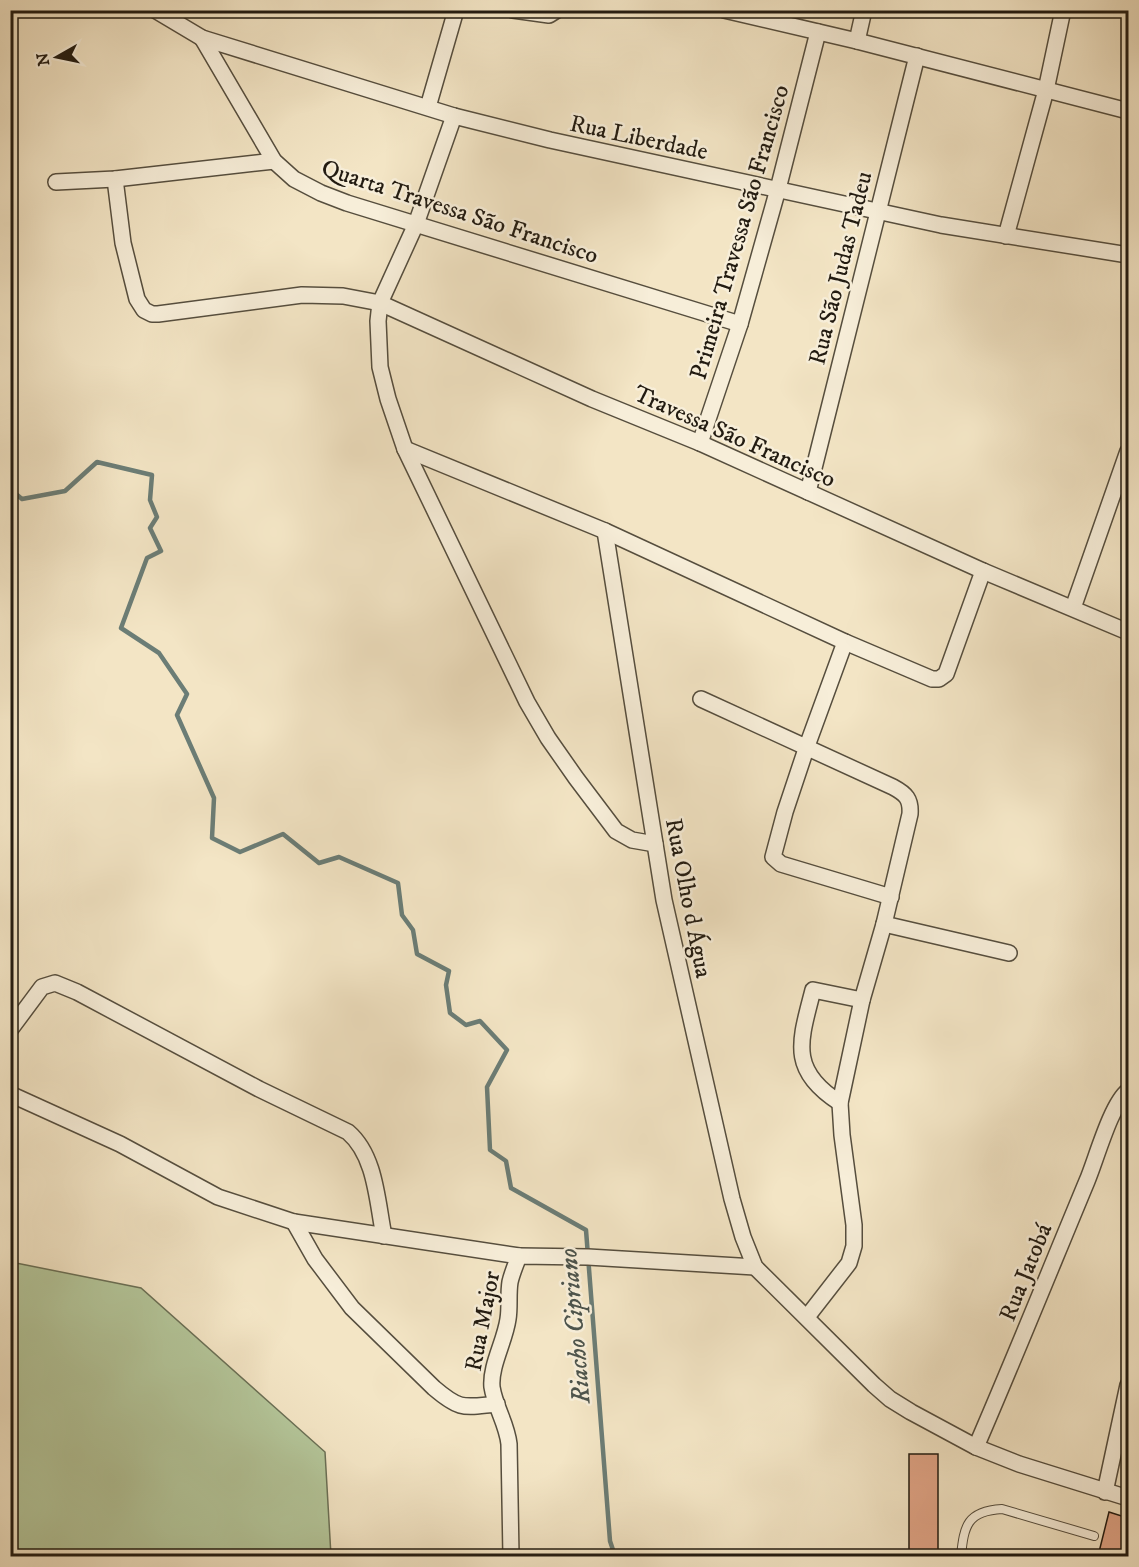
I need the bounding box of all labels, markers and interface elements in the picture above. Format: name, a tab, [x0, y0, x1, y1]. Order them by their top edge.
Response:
north arrow	[27, 27, 87, 87]
text: N	[32, 51, 54, 67]
street label: Primeira Travessa São Francisco	[683, 81, 796, 383]
street label: Rua Liberdade	[567, 109, 711, 167]
street label: Quarta Travessa São Francisco	[317, 153, 602, 271]
street label: Rua São Judas Tadeu	[802, 168, 880, 368]
street label: Travessa São Francisco	[629, 379, 840, 495]
street label: Rua Olho d Água	[658, 816, 719, 981]
street label: Rua Jatobá	[993, 1218, 1059, 1326]
water label: Riacho Cipriano	[552, 1247, 599, 1406]
street label: Rua Major	[459, 1269, 507, 1374]

